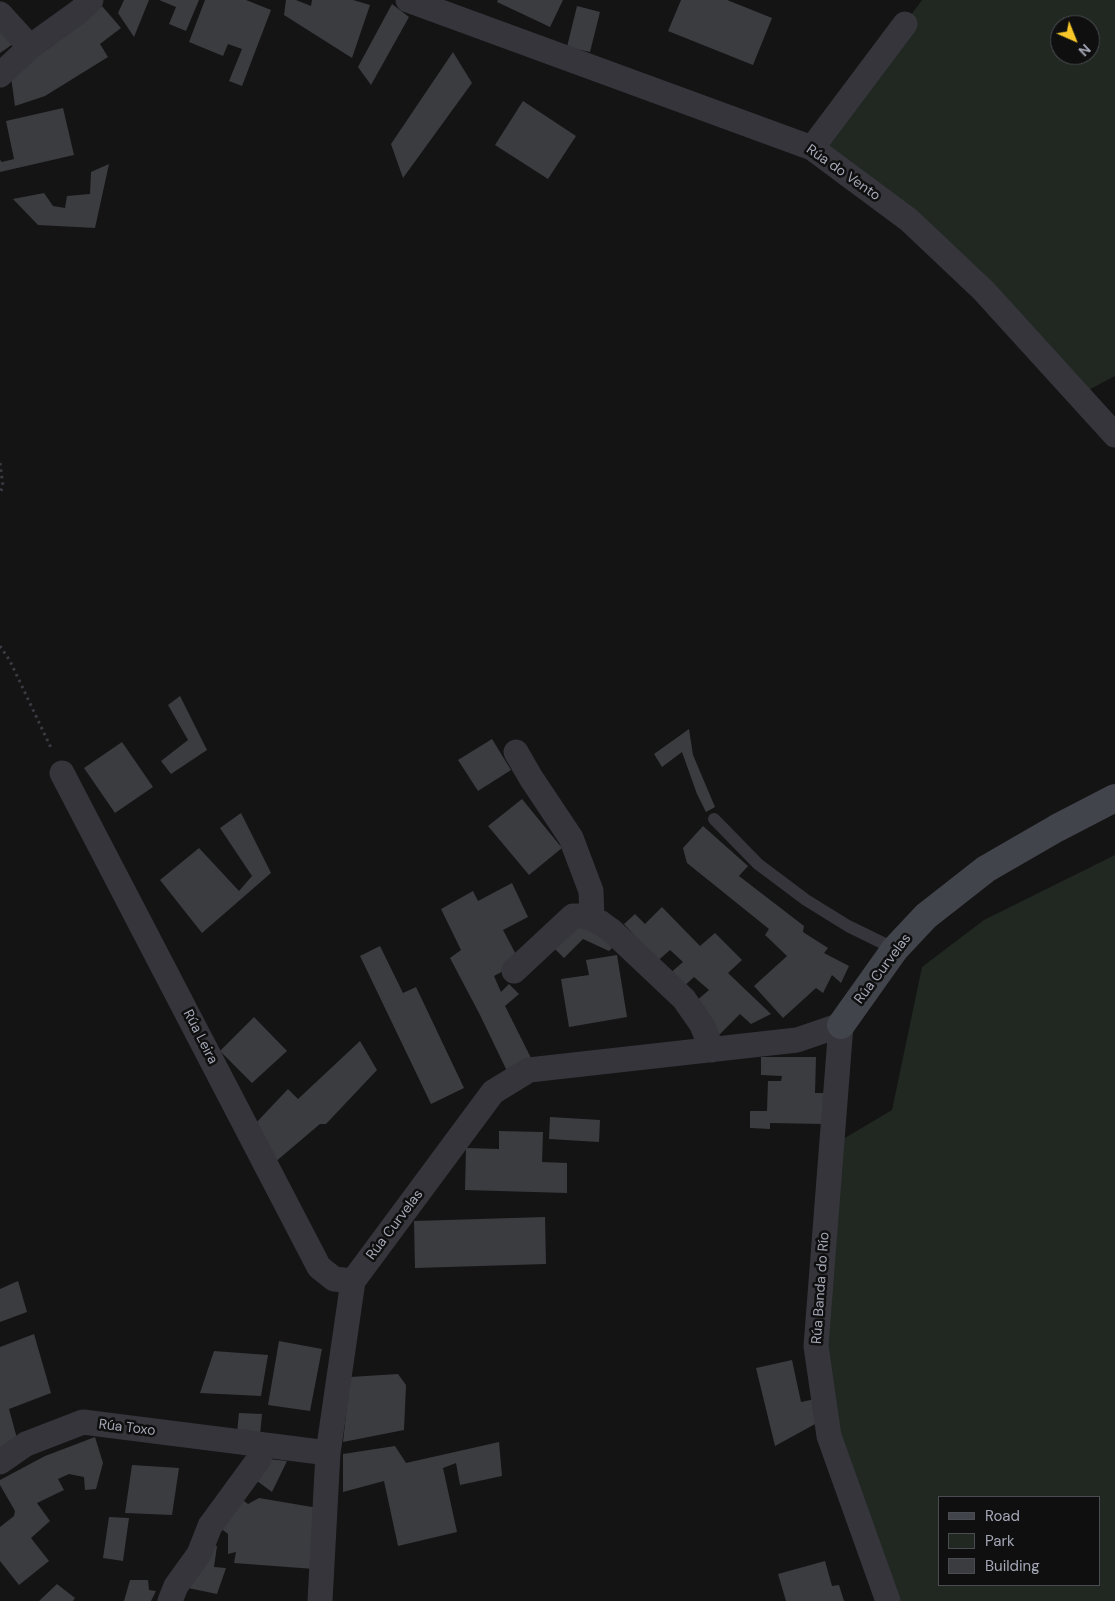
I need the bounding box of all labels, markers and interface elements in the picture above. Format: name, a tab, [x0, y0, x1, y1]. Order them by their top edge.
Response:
north arrow	[1050, 15, 1100, 65]
text: N	[1075, 40, 1095, 60]
street label: Rúa do Vento	[803, 141, 883, 205]
street label: Rúa Curvelas	[851, 931, 915, 1007]
street label: Rúa Leira	[179, 1007, 221, 1067]
street label: Rúa Curvelas	[363, 1187, 427, 1263]
street label: Rúa Banda do Río	[809, 1231, 833, 1345]
street label: Rúa Toxo	[98, 1416, 156, 1440]
legend	[938, 1496, 1100, 1586]
text: Road	[985, 1506, 1020, 1526]
text: Park	[985, 1531, 1015, 1551]
text: Building	[985, 1556, 1040, 1576]

